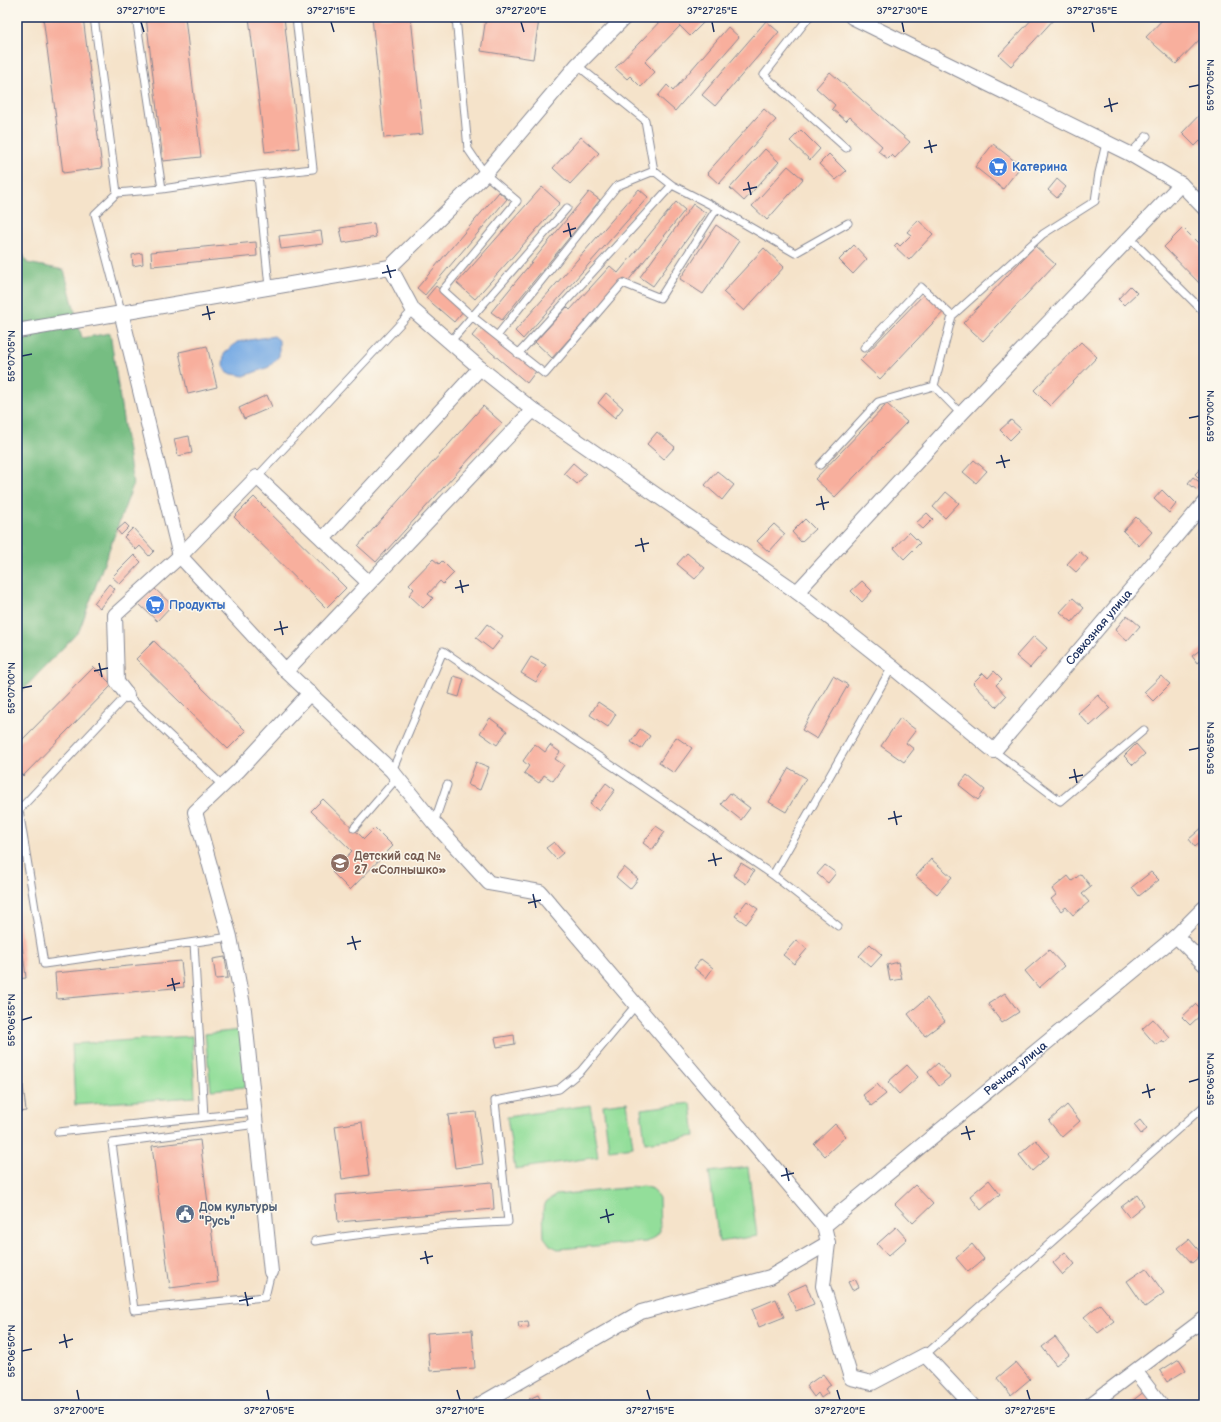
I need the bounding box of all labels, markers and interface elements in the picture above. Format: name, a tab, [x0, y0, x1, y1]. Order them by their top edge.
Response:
text: 37°27'10"E	[117, 5, 166, 17]
text: 37°27'15"E	[307, 5, 356, 17]
text: 37°27'20"E	[496, 5, 547, 17]
text: 37°27'25"E	[687, 5, 738, 17]
text: 37°27'30"E	[876, 5, 928, 17]
text: 37°27'35"E	[1067, 5, 1118, 17]
text: 55°07'05"N	[1205, 59, 1217, 111]
supermarket icon: Катерина	[987, 156, 1009, 178]
place label: Катерина	[1012, 160, 1068, 175]
text: 55°07'05"N	[6, 330, 18, 382]
text: 55°07'00"N	[1205, 390, 1217, 442]
street label: Совхозная улица	[1062, 586, 1135, 668]
supermarket icon: Продукты	[144, 594, 166, 616]
place label: Продукты	[169, 598, 226, 613]
text: 55°07'00"N	[6, 662, 18, 714]
text: 55°06'55"N	[1205, 722, 1217, 774]
place label: Детский сад № 27 «Солнышко»	[354, 849, 446, 878]
school or university icon: Детский сад № 27 «Солнышко»	[329, 852, 351, 874]
text: 55°06'55"N	[6, 994, 18, 1046]
street label: Речная улица	[981, 1038, 1050, 1099]
text: 55°06'50"N	[1205, 1052, 1217, 1106]
place label: Дом культуры "Русь"	[199, 1200, 278, 1229]
public building icon: Дом культуры "Русь"	[174, 1203, 196, 1225]
text: 55°06'50"N	[6, 1324, 18, 1378]
text: 37°27'00"E	[54, 1405, 105, 1417]
text: 37°27'05"E	[244, 1405, 295, 1417]
text: 37°27'10"E	[436, 1405, 485, 1417]
text: 37°27'15"E	[626, 1405, 675, 1417]
text: 37°27'20"E	[815, 1405, 866, 1417]
text: 37°27'25"E	[1005, 1405, 1056, 1417]

